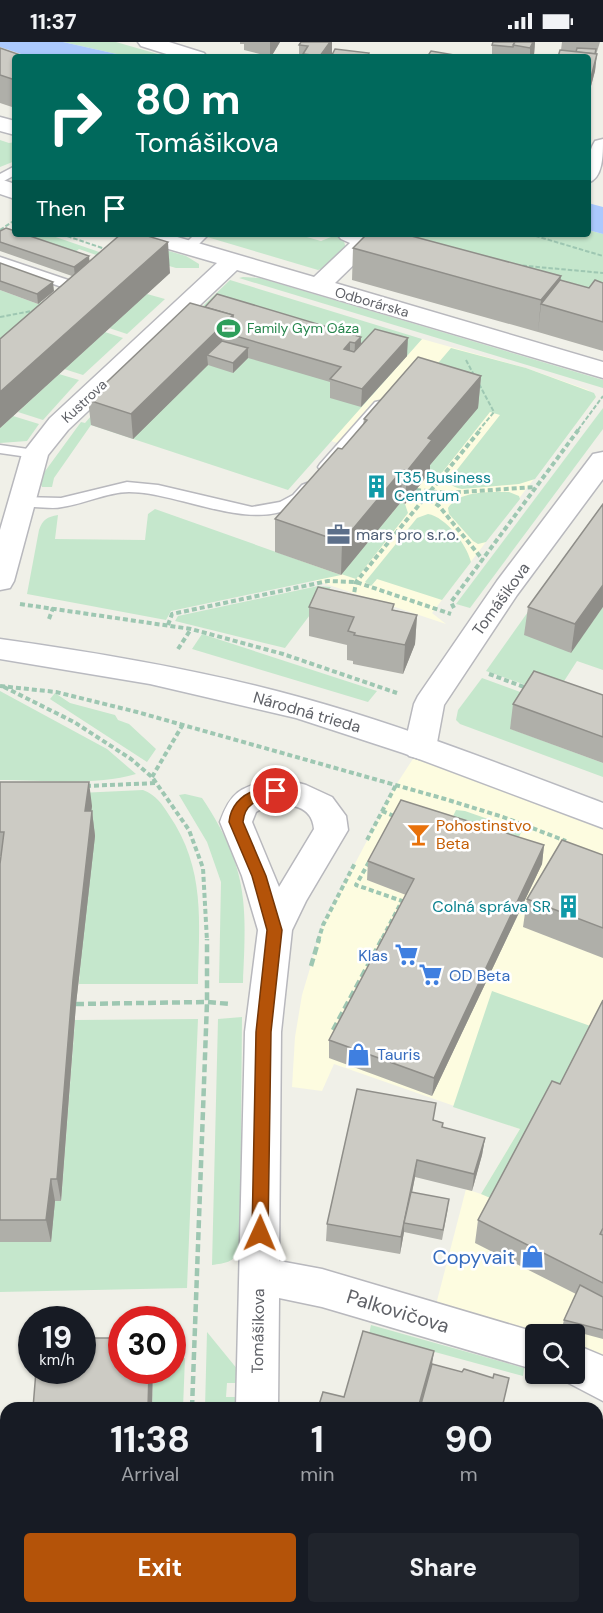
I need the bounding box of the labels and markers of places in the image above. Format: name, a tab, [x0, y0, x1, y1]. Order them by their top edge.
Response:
sports icon: Family Gym Oáza	[216, 315, 242, 341]
place label: Family Gym Oáza	[247, 319, 359, 337]
place label: T35 Business Centrum	[394, 467, 491, 506]
building icon: T35 Business Centrum	[363, 473, 389, 499]
office icon: mars pro s.r.o.	[325, 521, 351, 547]
place label: mars pro s.r.o.	[356, 524, 459, 545]
pin	[250, 765, 301, 816]
place label: Pohostinstvo Beta	[436, 815, 531, 854]
bar icon: Pohostinstvo Beta	[405, 821, 431, 847]
building icon: Colná správa SR	[556, 893, 582, 919]
place label: Colná správa SR	[432, 896, 551, 917]
supermarket icon: Klas	[393, 942, 419, 968]
place label: Klas	[358, 945, 388, 966]
supermarket icon: OD Beta	[418, 962, 444, 988]
place label: OD Beta	[449, 965, 510, 986]
shop icon: Tauris	[346, 1041, 372, 1067]
place label: Tauris	[377, 1044, 420, 1065]
place label: Copyvait	[432, 1244, 515, 1270]
shop icon: Copyvait	[520, 1244, 546, 1270]

